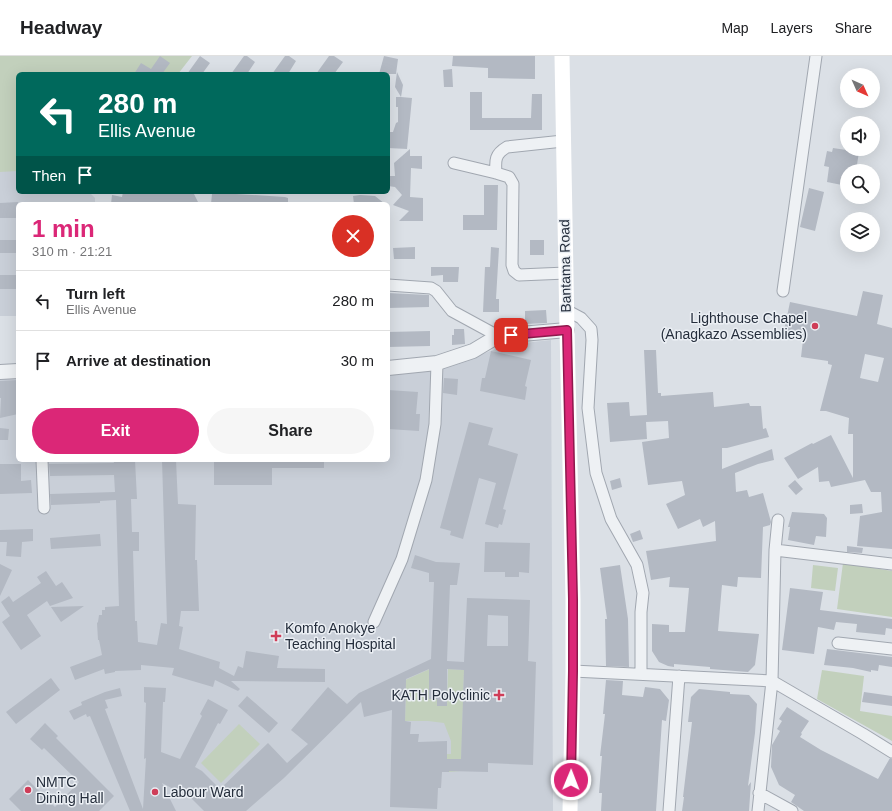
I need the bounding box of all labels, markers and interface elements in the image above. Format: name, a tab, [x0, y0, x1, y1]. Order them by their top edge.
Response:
text: Headway	[20, 17, 102, 38]
text: Map	[721, 20, 749, 36]
text: Layers	[771, 20, 813, 36]
text: Share	[835, 20, 872, 36]
north arrow	[840, 68, 880, 108]
map controls	[840, 68, 880, 252]
icon: left	[32, 88, 84, 140]
text: 280 m	[98, 88, 177, 119]
button: sound	[840, 116, 880, 156]
text: Ellis Avenue	[98, 121, 196, 141]
icon: arrive	[74, 164, 96, 186]
button: search	[840, 164, 880, 204]
text: Then	[32, 167, 66, 184]
button: layers	[840, 212, 880, 252]
text: 1 min	[32, 215, 95, 242]
button: close	[332, 215, 374, 257]
street label: Bantama Road	[556, 219, 574, 313]
text: 310 m · 21:21	[32, 244, 112, 259]
text: Turn left	[66, 285, 125, 302]
icon: left	[32, 290, 54, 312]
text: 280 m	[332, 292, 374, 309]
text: Ellis Avenue	[66, 302, 137, 317]
place label: Lighthouse Chapel (Anagkazo Assemblies)	[661, 310, 807, 342]
pin	[494, 318, 528, 352]
marker: Lighthouse Chapel (Anagkazo Assemblies)	[810, 321, 820, 331]
icon: arrive	[500, 324, 522, 346]
icon: arrive	[32, 350, 54, 372]
text: Arrive at destination	[66, 352, 211, 369]
text: 30 m	[341, 352, 374, 369]
button: Exit	[32, 408, 199, 454]
button: Share	[207, 408, 374, 454]
place label: Komfo Anokye Teaching Hospital	[285, 620, 396, 652]
marker: Komfo Anokye Teaching Hospital	[270, 630, 282, 642]
place label: KATH Polyclinic	[391, 687, 490, 703]
marker: KATH Polyclinic	[493, 689, 505, 701]
position arrow	[550, 759, 592, 801]
place label: NMTC Dining Hall	[36, 774, 104, 806]
place label: Labour Ward	[163, 784, 243, 800]
marker: NMTC Dining Hall	[23, 785, 33, 795]
marker: Labour Ward	[150, 787, 160, 797]

